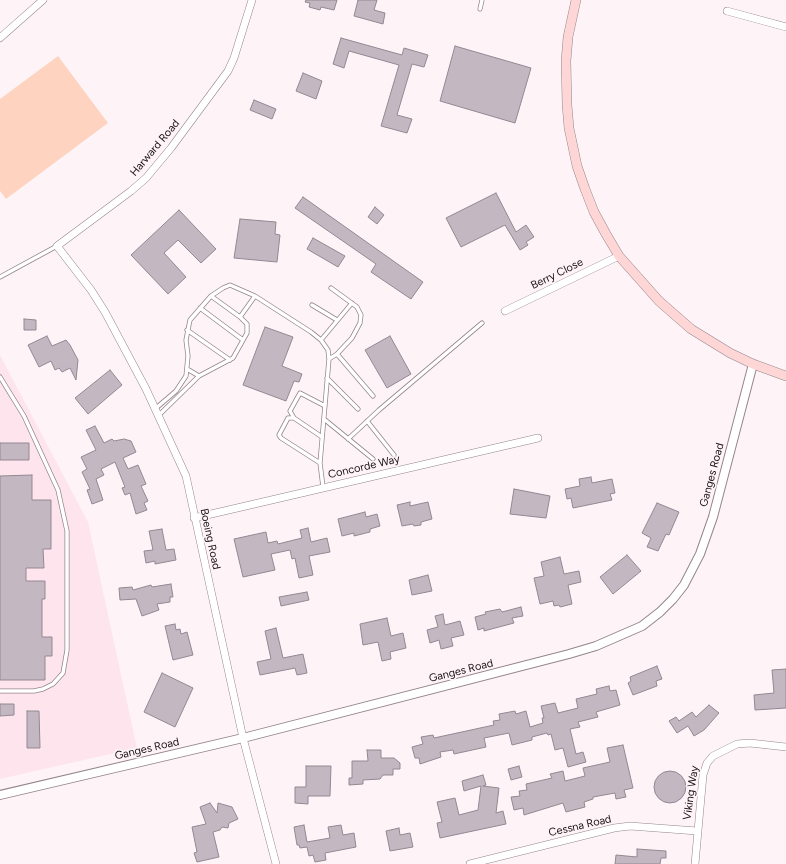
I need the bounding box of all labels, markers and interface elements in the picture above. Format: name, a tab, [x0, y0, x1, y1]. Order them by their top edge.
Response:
street label: Harward Road	[127, 117, 183, 179]
street label: Berry Close	[529, 256, 585, 292]
street label: Ganges Road	[697, 442, 727, 508]
street label: Concorde Way	[327, 452, 401, 482]
street label: Boeing Road	[197, 507, 223, 571]
street label: Ganges Road	[428, 657, 494, 685]
street label: Ganges Road	[113, 735, 181, 763]
street label: Viking Way	[681, 765, 701, 821]
street label: Cessna Road	[547, 812, 613, 840]

